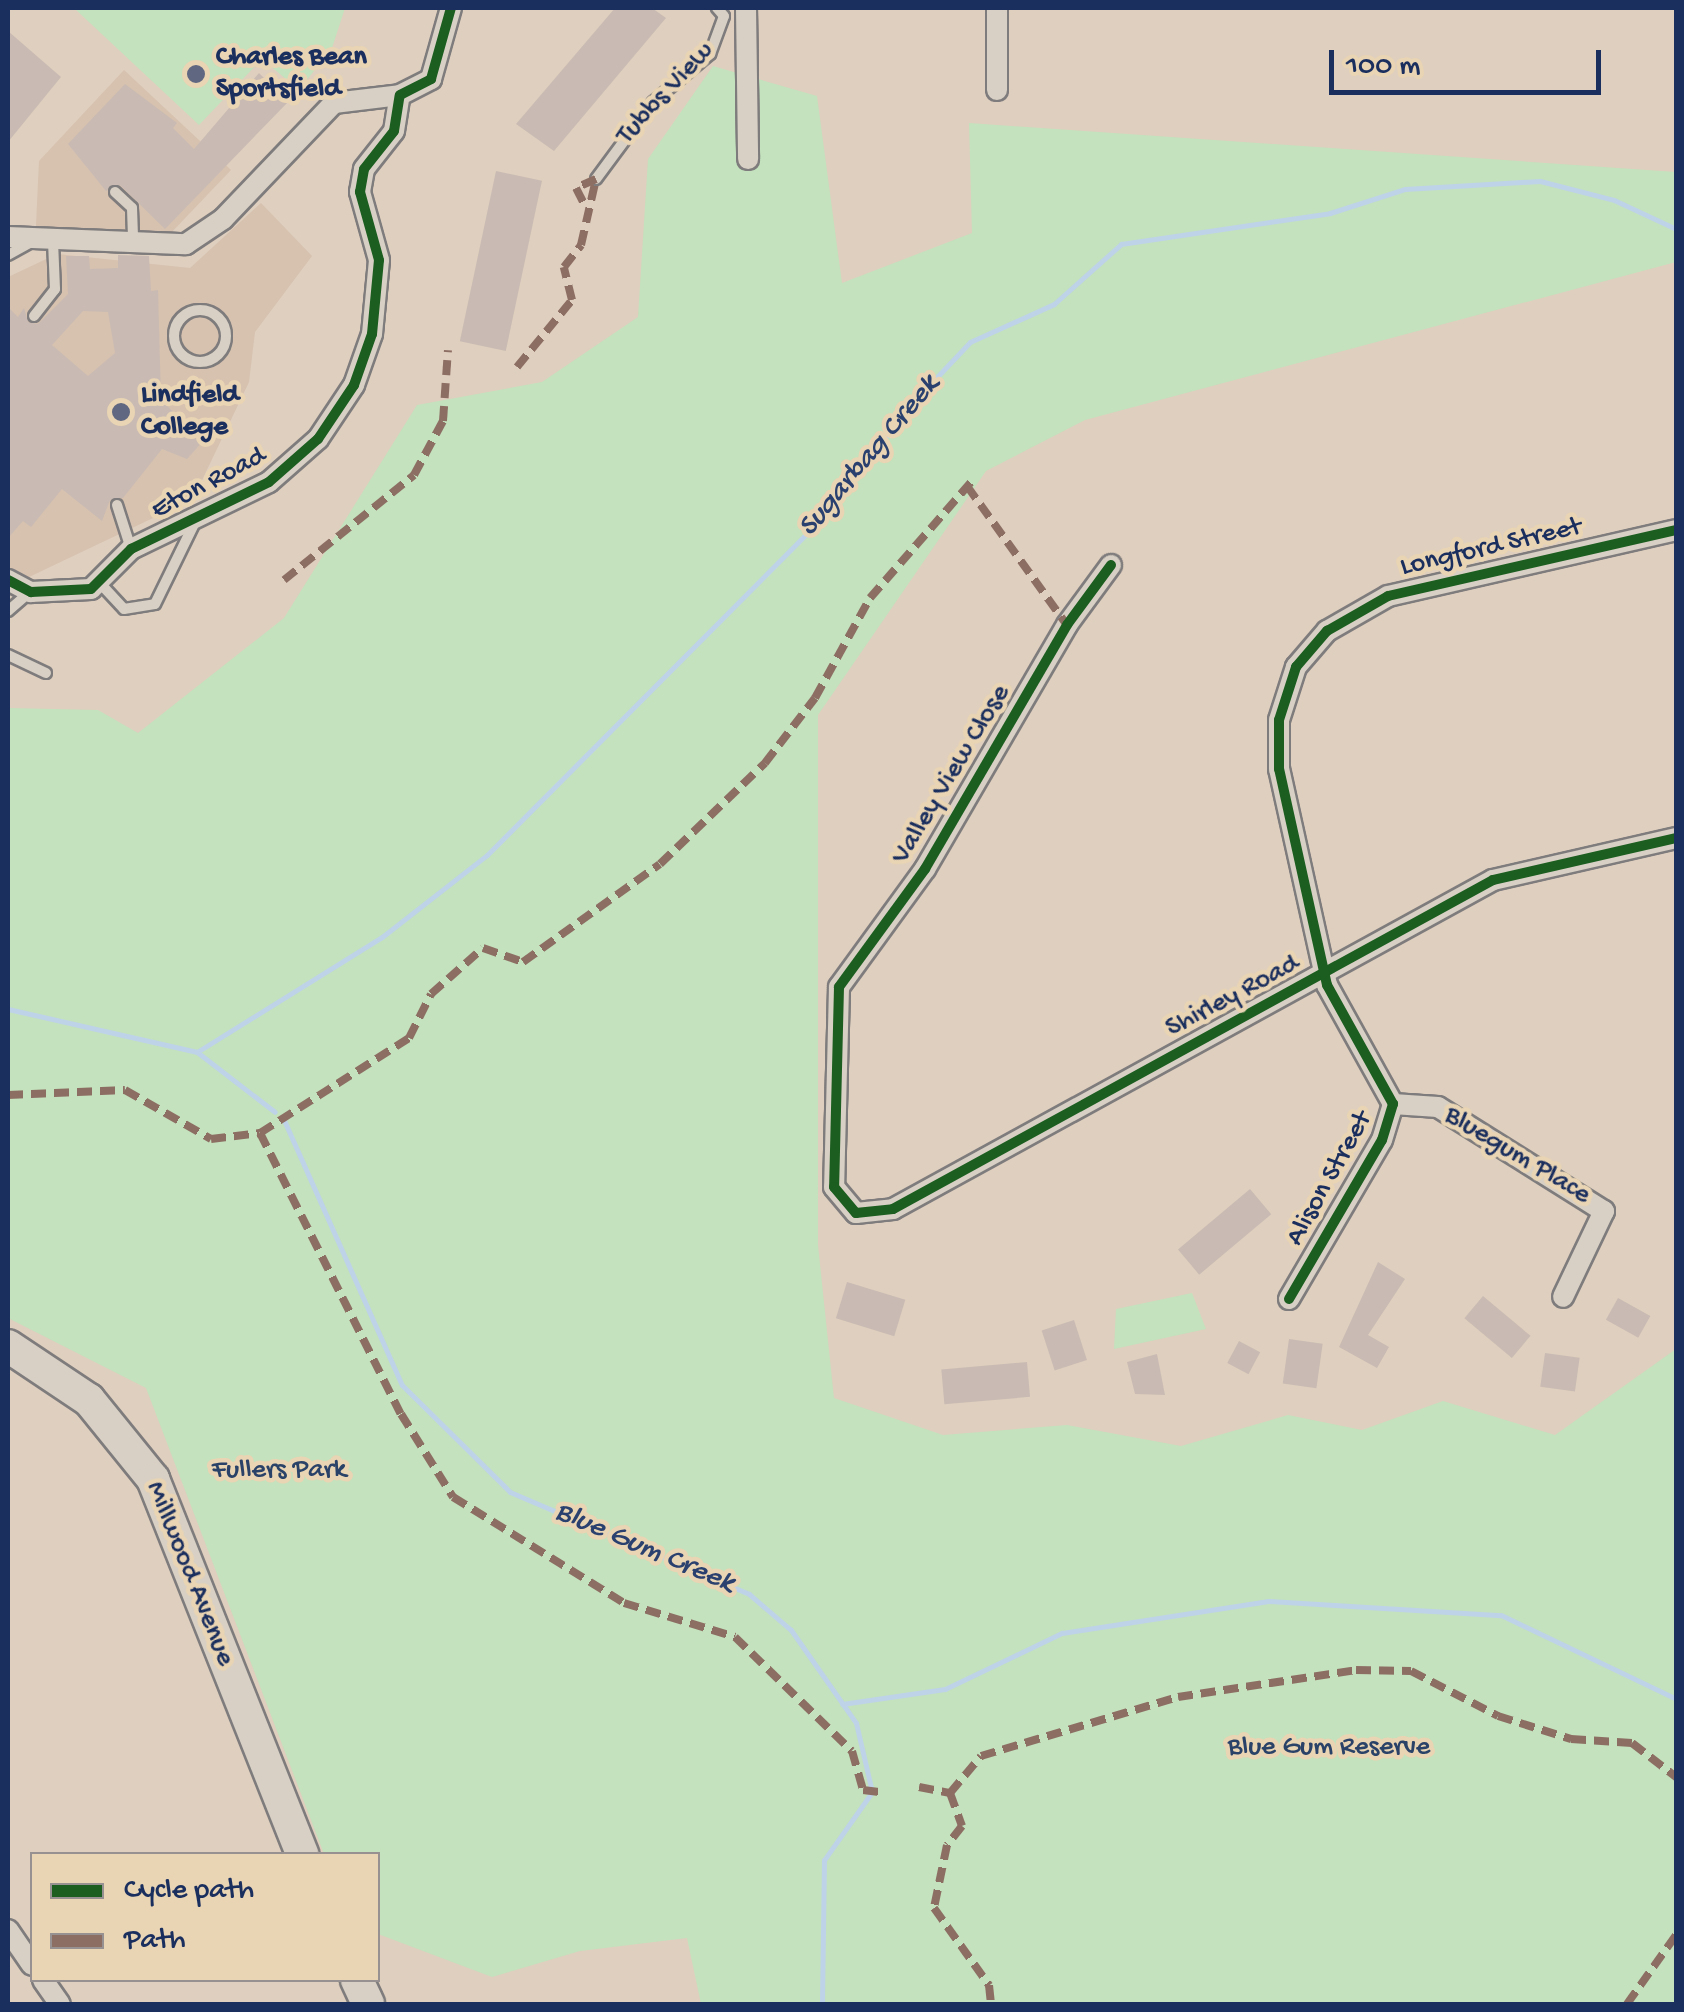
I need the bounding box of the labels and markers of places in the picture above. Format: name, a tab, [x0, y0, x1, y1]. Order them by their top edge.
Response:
place label: Charles Bean Sportsfield	[216, 41, 367, 107]
marker: Charles Bean Sportsfield	[185, 63, 207, 85]
place label: Lindfield College	[141, 379, 239, 445]
marker: Lindfield College	[110, 401, 132, 423]

